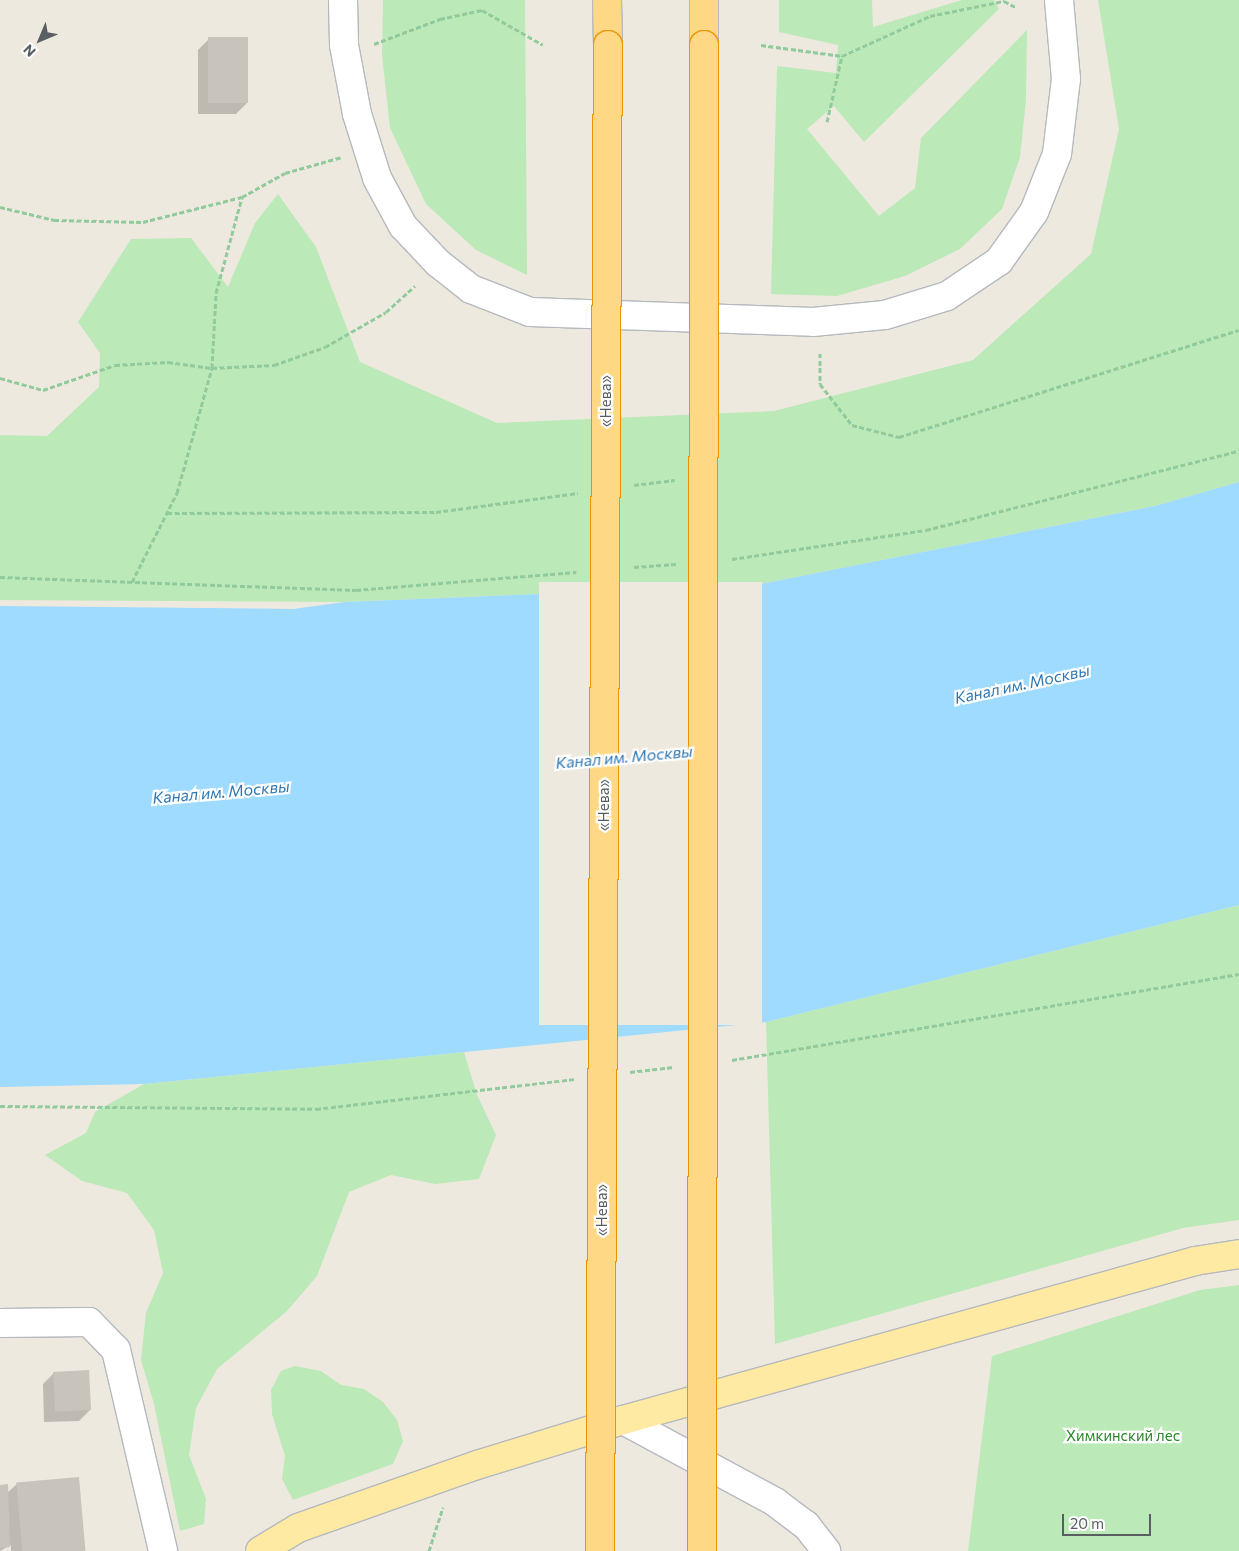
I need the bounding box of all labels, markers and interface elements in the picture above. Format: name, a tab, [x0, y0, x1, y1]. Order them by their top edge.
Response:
north arrow	[15, 15, 65, 65]
text: N	[19, 41, 39, 61]
street label: «Нева»	[597, 375, 615, 427]
water label: Канал им. Москвы	[953, 660, 1091, 708]
water label: Канал им. Москвы	[555, 741, 693, 773]
water label: Канал им. Москвы	[152, 776, 290, 808]
street label: «Нева»	[595, 779, 613, 831]
street label: «Нева»	[593, 1184, 611, 1236]
park label: Химкинский лес	[1066, 1427, 1180, 1445]
scale bar	[1064, 1504, 1153, 1536]
text: 20 m	[1070, 1514, 1104, 1532]

